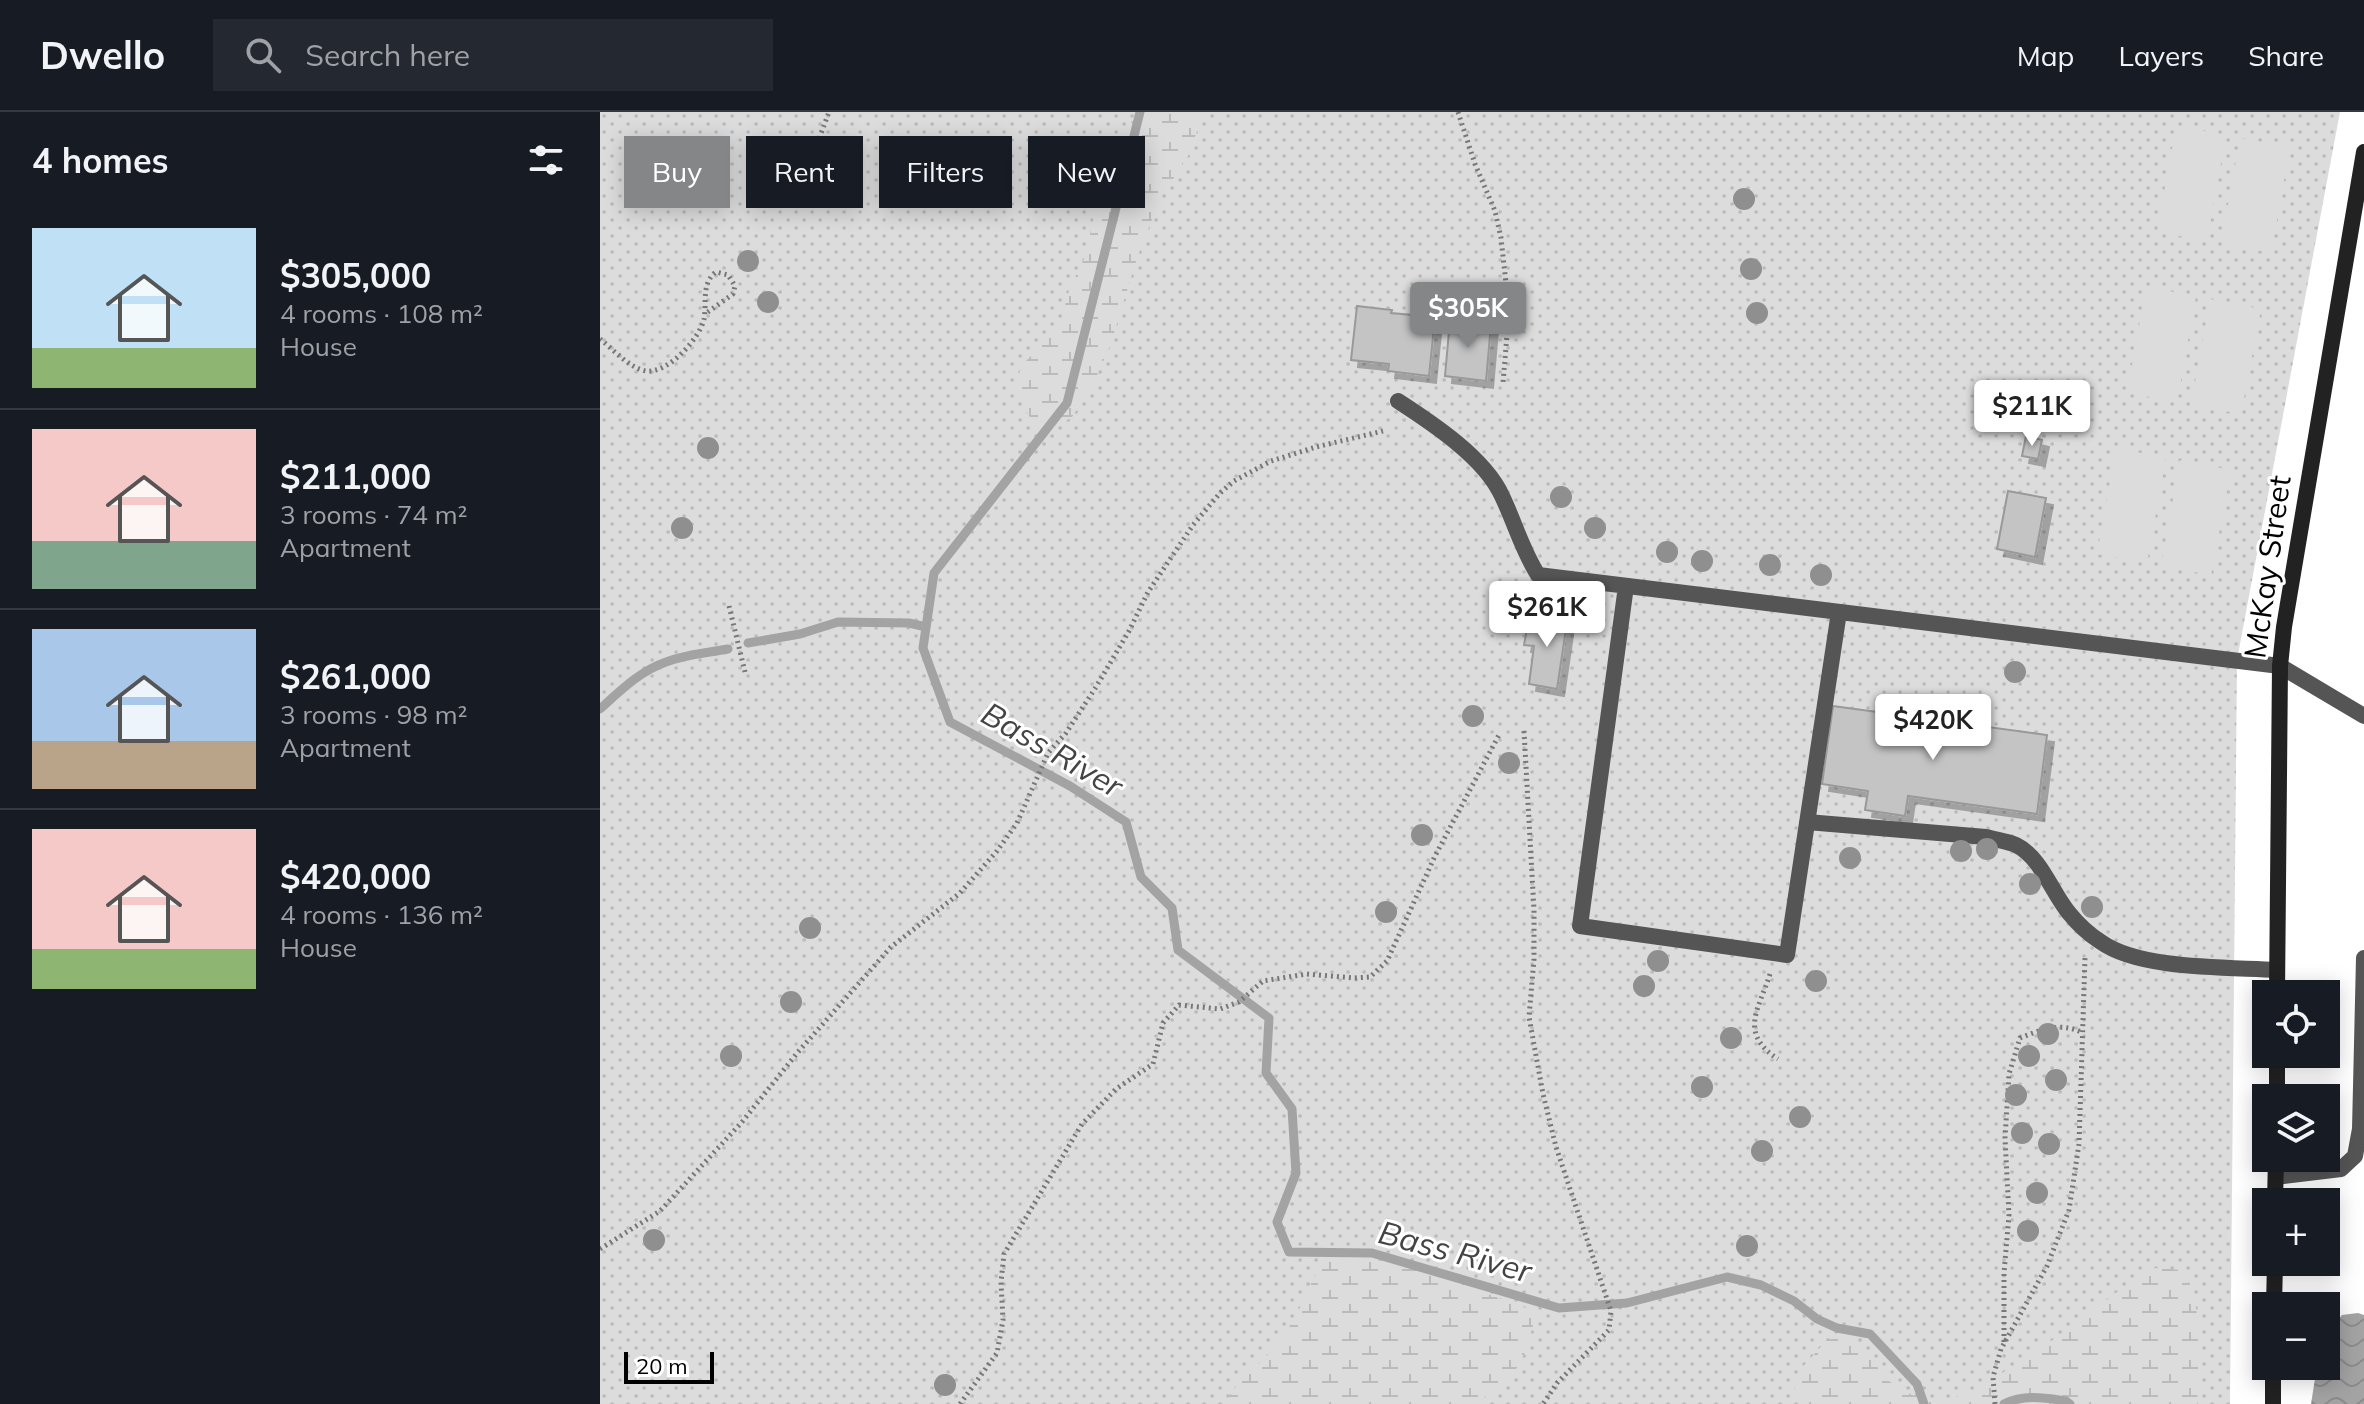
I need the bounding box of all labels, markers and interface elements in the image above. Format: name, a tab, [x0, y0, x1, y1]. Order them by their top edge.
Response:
search box	[213, 19, 773, 91]
text: Dwello	[40, 31, 165, 79]
icon: search	[241, 33, 285, 77]
text: Search here	[305, 36, 470, 74]
text: Map	[2017, 38, 2074, 73]
text: Layers	[2118, 38, 2204, 73]
text: Share	[2248, 38, 2324, 73]
chip: Buy	[624, 136, 730, 208]
chip: Rent	[746, 136, 863, 208]
chip: Filters	[879, 136, 1012, 208]
chip: New	[1028, 136, 1145, 208]
icon: filters	[524, 138, 568, 182]
text: 4 homes	[32, 139, 169, 182]
text: $305,000	[280, 254, 431, 297]
icon: home	[96, 260, 192, 356]
pin: $305K	[1412, 282, 1524, 350]
text: $305K	[1428, 291, 1508, 324]
text: 4 rooms · 108 m²	[280, 297, 483, 330]
text: House	[280, 330, 357, 363]
pin: $211K	[1976, 380, 2088, 448]
text: $211K	[1992, 389, 2072, 422]
text: $211,000	[280, 455, 431, 498]
icon: home	[96, 461, 192, 557]
street label: McKay Street	[2235, 473, 2299, 661]
text: 3 rooms · 74 m²	[280, 498, 467, 531]
text: Apartment	[280, 531, 411, 564]
pin: $261K	[1491, 581, 1603, 649]
text: $261K	[1507, 590, 1587, 623]
text: $261,000	[280, 655, 431, 698]
icon: home	[96, 661, 192, 757]
water label: Bass River	[975, 693, 1132, 806]
pin: $420K	[1877, 694, 1989, 762]
text: 3 rooms · 98 m²	[280, 698, 467, 731]
text: $420K	[1893, 703, 1973, 736]
text: Apartment	[280, 731, 411, 764]
text: $420,000	[280, 855, 431, 898]
icon: home	[96, 861, 192, 957]
text: 4 rooms · 136 m²	[280, 898, 483, 931]
text: House	[280, 931, 357, 964]
map controls	[2252, 980, 2340, 1380]
button: locate	[2252, 980, 2340, 1068]
button: layers	[2252, 1084, 2340, 1172]
button: +	[2252, 1188, 2340, 1276]
water label: Bass River	[1374, 1211, 1537, 1291]
button: −	[2252, 1292, 2340, 1380]
scale bar	[624, 1348, 714, 1384]
text: 20 m	[636, 1352, 687, 1380]

